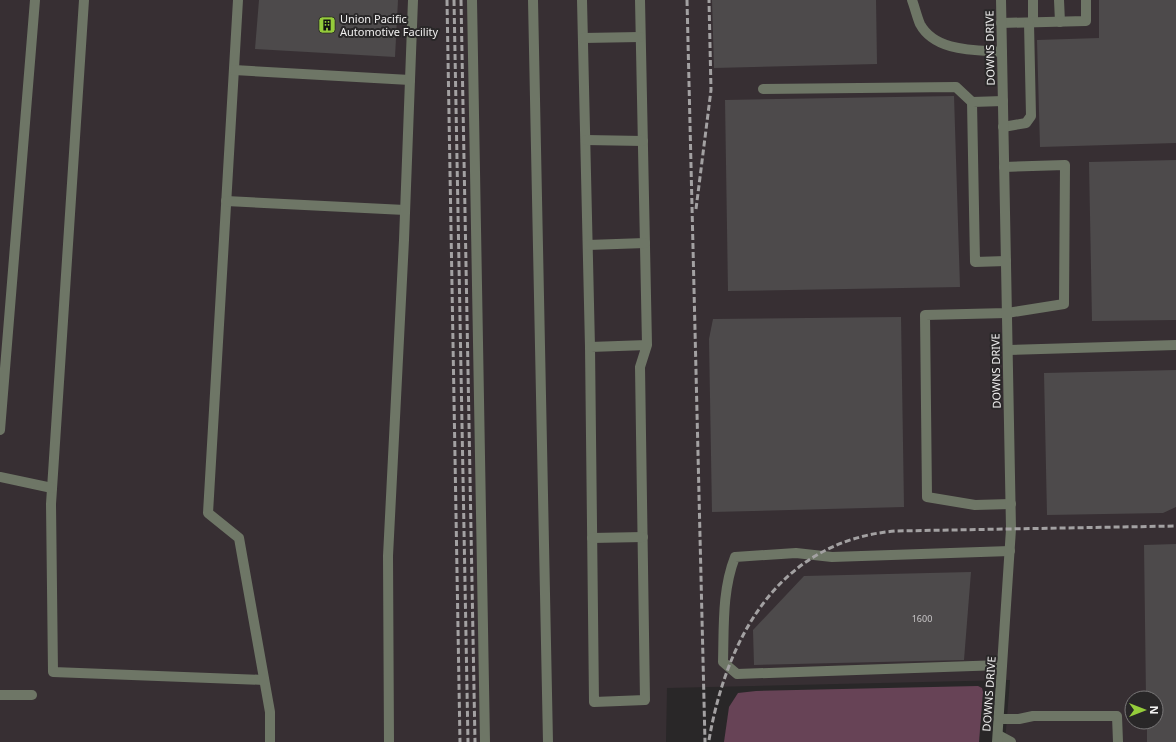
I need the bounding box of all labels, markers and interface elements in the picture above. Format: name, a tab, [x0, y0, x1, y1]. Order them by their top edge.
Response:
street label: DOWNS DRIVE	[981, 10, 998, 86]
place label: Union Pacific Automotive Facility	[340, 11, 438, 39]
building icon: Union Pacific Automotive Facility	[317, 15, 337, 35]
street label: DOWNS DRIVE	[987, 333, 1004, 409]
house number: 1600	[912, 612, 932, 625]
street label: DOWNS DRIVE	[978, 656, 999, 732]
north arrow	[1124, 690, 1164, 730]
text: N	[1147, 706, 1162, 714]

